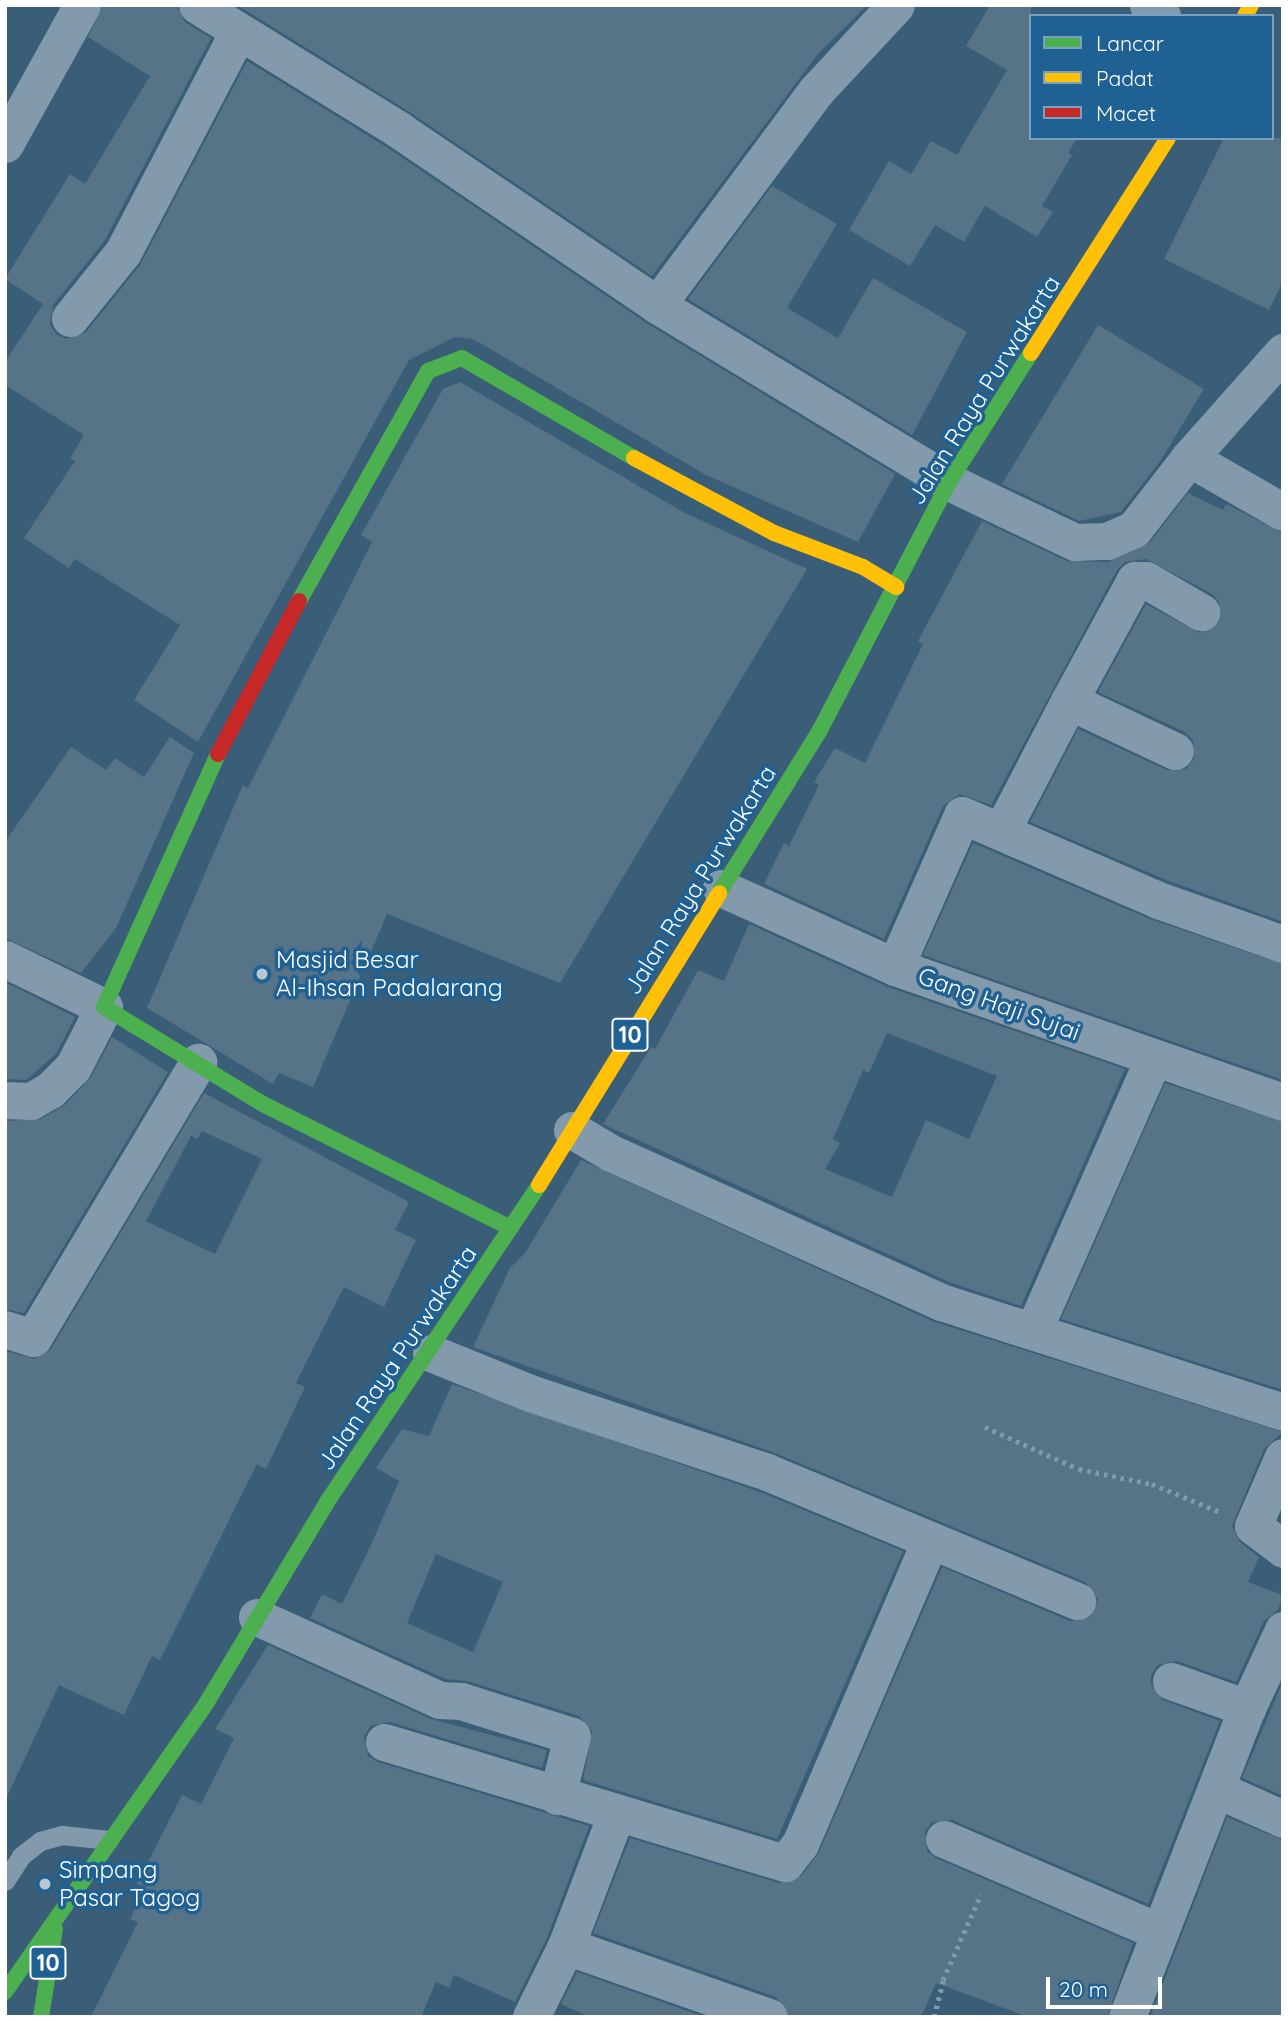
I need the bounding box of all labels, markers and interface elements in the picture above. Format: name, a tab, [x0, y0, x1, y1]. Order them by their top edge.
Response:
legend	[1029, 14, 1274, 140]
text: Lancar	[1096, 30, 1164, 56]
text: Padat	[1096, 65, 1154, 91]
text: Macet	[1096, 100, 1156, 126]
street label: Jalan Raya Purwakarta	[902, 270, 1066, 510]
street label: Jalan Raya Purwakarta	[618, 760, 782, 1000]
place label: Masjid Besar Al-Ihsan Padalarang	[276, 946, 503, 1002]
street label: Gang Haji Sujai	[914, 961, 1084, 1047]
marker: Masjid Besar Al-Ihsan Padalarang	[254, 966, 270, 982]
road number: 10	[611, 1016, 649, 1054]
street label: Jalan Raya Purwakarta	[311, 1240, 483, 1476]
place label: Simpang Pasar Tagog	[59, 1856, 200, 1912]
marker: Simpang Pasar Tagog	[37, 1876, 53, 1892]
road number: 10	[29, 1944, 67, 1982]
scale bar	[1050, 1962, 1166, 2006]
text: 20 m	[1059, 1976, 1108, 2002]

